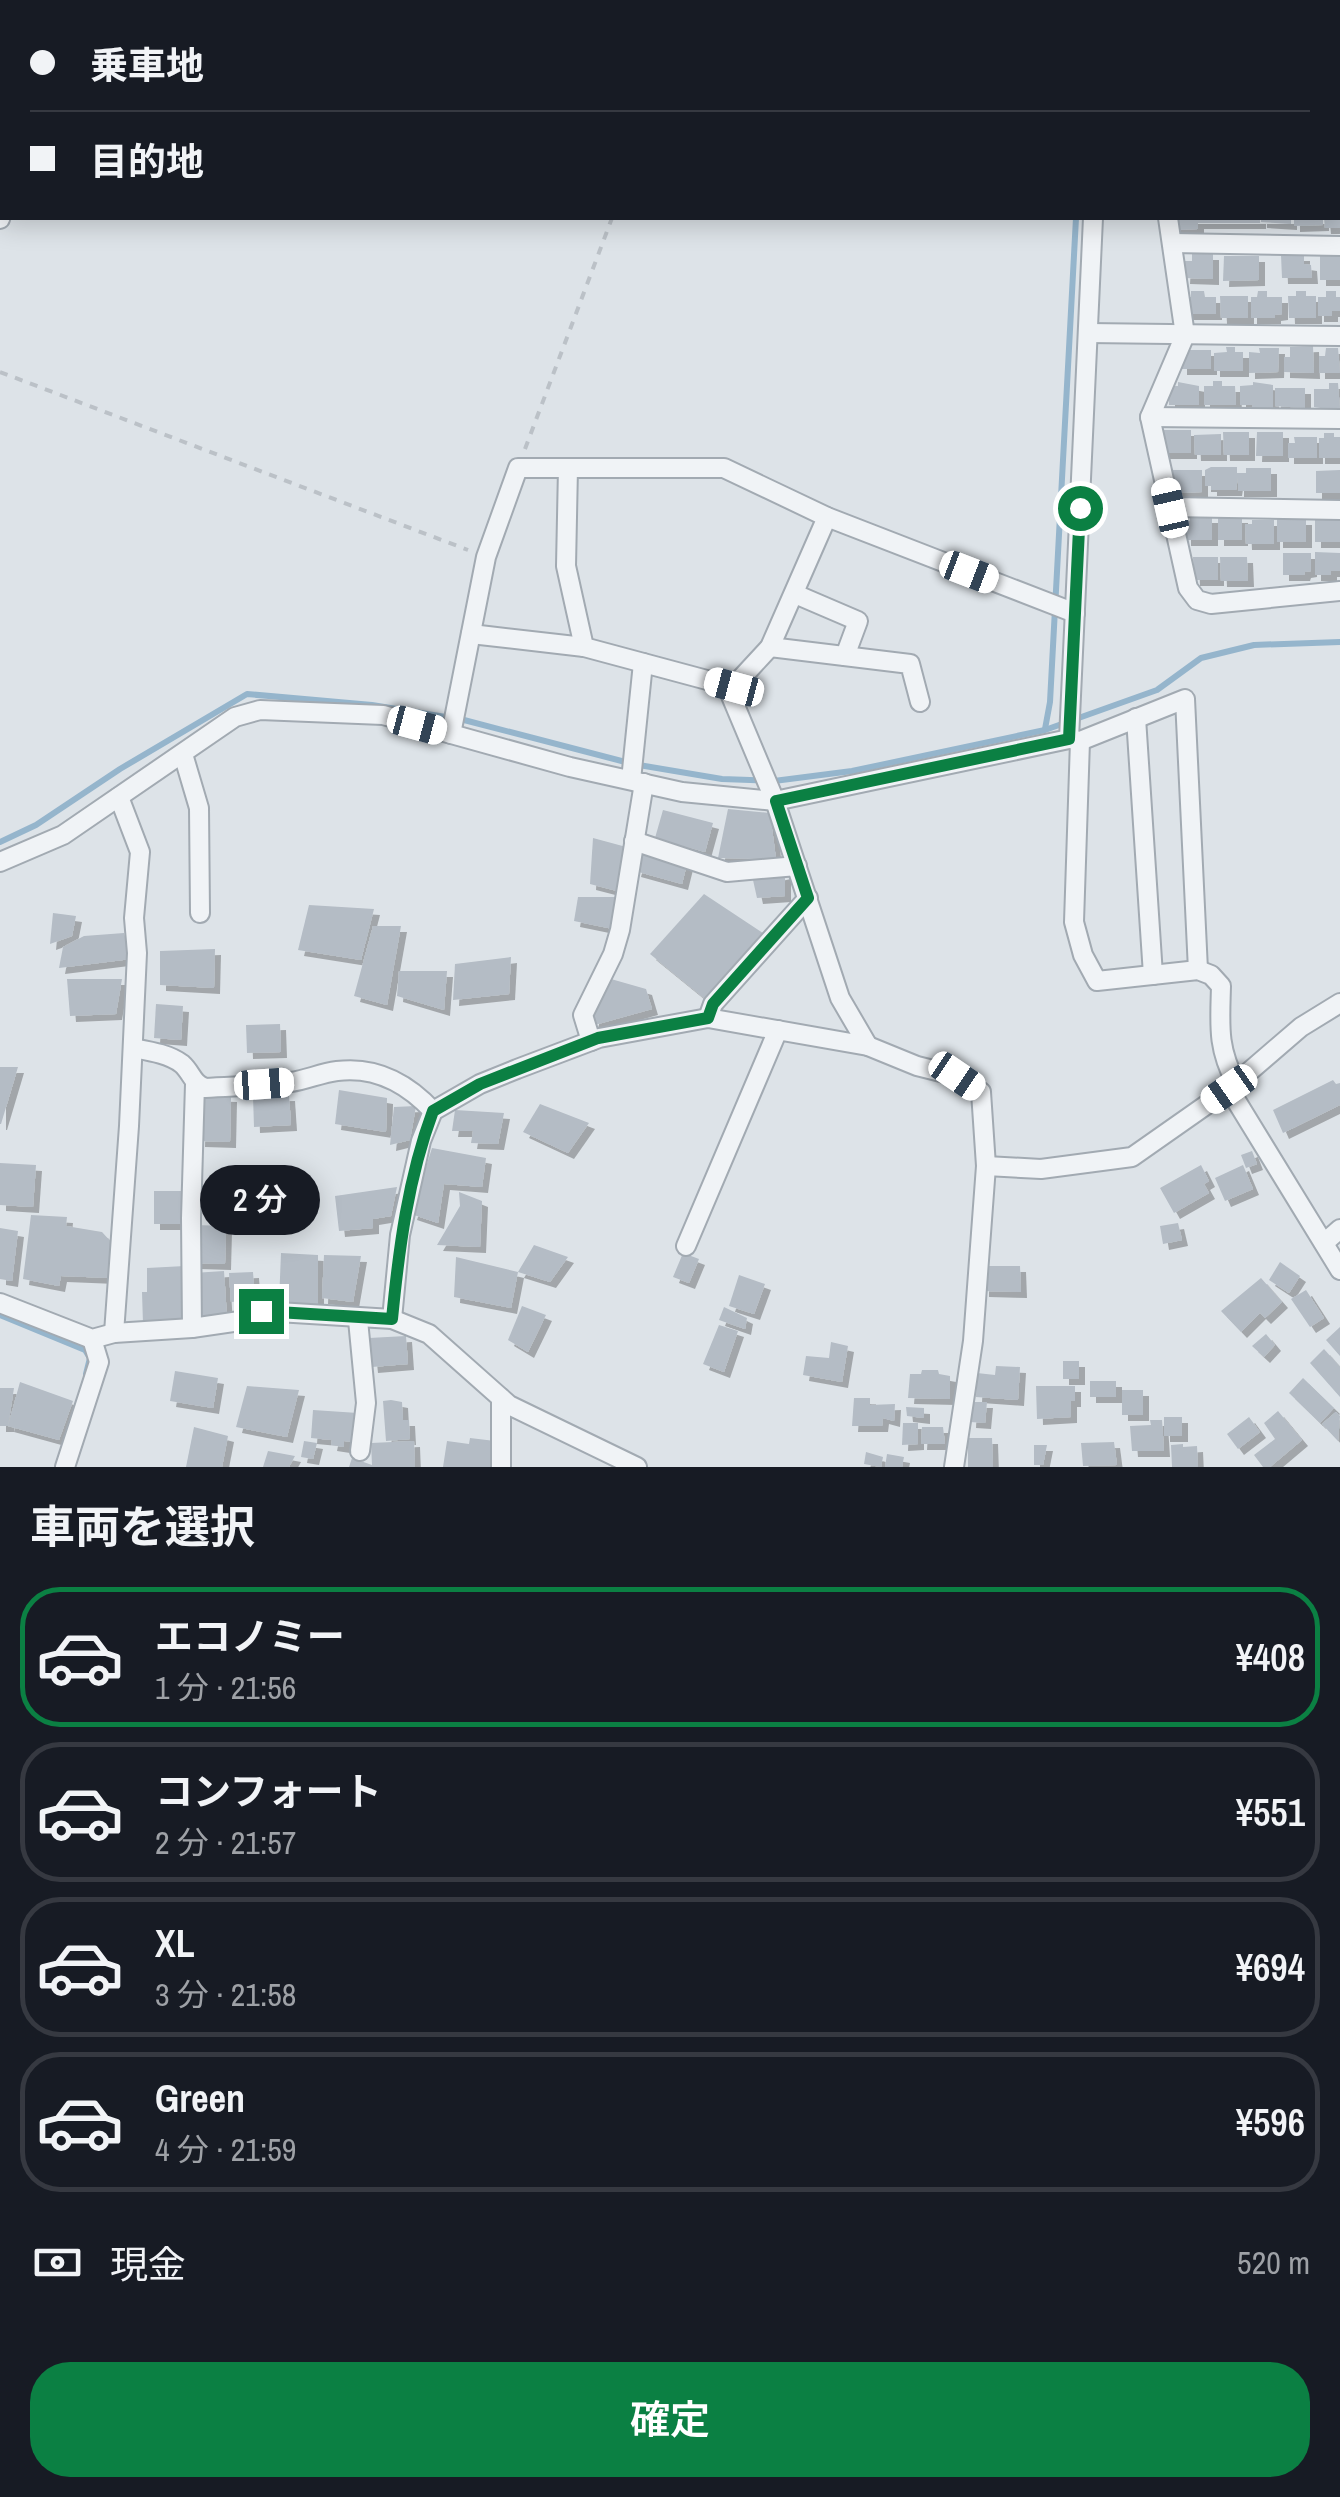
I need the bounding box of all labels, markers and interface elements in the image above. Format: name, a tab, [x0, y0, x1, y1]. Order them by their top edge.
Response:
text: 乗車地	[90, 40, 204, 91]
text: 目的地	[90, 136, 204, 187]
car	[1149, 475, 1191, 541]
route start	[1058, 486, 1103, 531]
car	[936, 547, 1002, 597]
car	[701, 665, 767, 709]
car	[384, 703, 450, 747]
car	[924, 1047, 990, 1105]
car	[1196, 1060, 1262, 1118]
car	[233, 1067, 295, 1101]
callout: 2 分	[201, 1166, 321, 1236]
text: 2 分	[233, 1178, 287, 1221]
route end	[239, 1289, 284, 1334]
text: 車両を選択	[30, 1496, 255, 1557]
text: エコノミー	[155, 1611, 345, 1662]
icon: car	[35, 1612, 125, 1702]
text: ¥408	[1236, 1632, 1305, 1683]
text: 1 分 · 21:56	[155, 1666, 296, 1709]
text: コンフォート	[155, 1766, 382, 1817]
icon: car	[35, 1767, 125, 1857]
text: ¥551	[1236, 1787, 1305, 1838]
text: 2 分 · 21:57	[155, 1821, 296, 1864]
text: XL	[155, 1918, 195, 1969]
icon: car	[35, 1922, 125, 2012]
text: ¥694	[1236, 1942, 1305, 1993]
text: 3 分 · 21:58	[155, 1973, 296, 2016]
text: Green	[155, 2073, 245, 2124]
icon: car	[35, 2077, 125, 2167]
text: ¥596	[1236, 2097, 1305, 2148]
text: 4 分 · 21:59	[155, 2128, 296, 2171]
icon: cash	[30, 2235, 85, 2290]
text: 現金	[110, 2239, 186, 2290]
text: 520 m	[1237, 2241, 1310, 2284]
button: 確定	[30, 2362, 1310, 2477]

